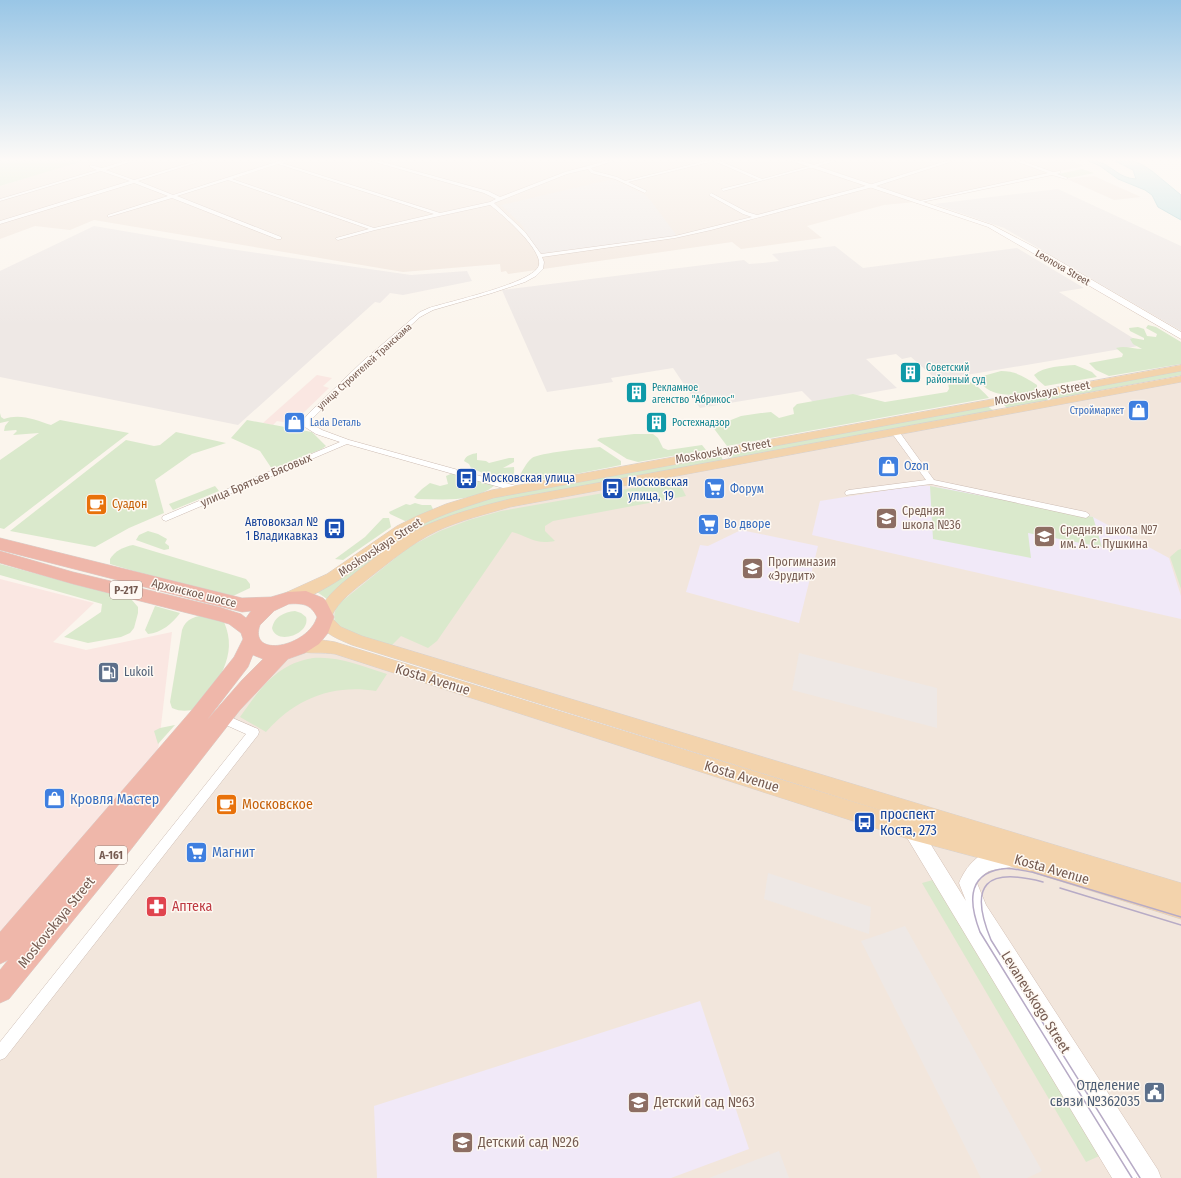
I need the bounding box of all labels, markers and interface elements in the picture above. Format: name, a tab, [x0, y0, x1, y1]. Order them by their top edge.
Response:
street label: Leonova Street	[1033, 247, 1093, 289]
street label: улица Строителей Транскама	[315, 321, 415, 412]
building icon: Советский районный суд	[897, 360, 923, 386]
place label: Советский районный суд	[926, 362, 985, 386]
street label: Moskovskaya Street	[993, 378, 1091, 408]
building icon: Рекламное агенство "Абрикос"	[623, 380, 649, 406]
place label: Рекламное агенство "Абрикос"	[652, 382, 734, 406]
shop icon: Строймаркет	[1126, 397, 1152, 423]
place label: Строймаркет	[1070, 405, 1125, 417]
shop icon: Lada Dеталь	[281, 409, 307, 435]
building icon: Ростехнадзор	[644, 409, 670, 435]
place label: Lada Dеталь	[310, 417, 361, 429]
place label: Ростехнадзор	[672, 417, 730, 429]
street label: Moskovskaya Street	[674, 436, 772, 466]
street label: улица Брятьев Бясовых	[198, 450, 314, 510]
shop icon: Ozon	[875, 453, 901, 479]
place label: Ozon	[904, 459, 929, 473]
bus stop icon: Московская улица	[453, 465, 479, 491]
place label: Московская улица	[482, 471, 575, 485]
place label: Московская улица, 19	[628, 475, 688, 503]
bus stop icon: Московская улица, 19	[599, 476, 625, 502]
supermarket icon: Форум	[701, 476, 727, 502]
place label: Форум	[730, 482, 764, 496]
cafe icon: Суадон	[83, 491, 109, 517]
place label: Суадон	[112, 497, 147, 511]
place label: Средняя школа №36	[902, 504, 961, 532]
school or university icon: Средняя школа №36	[874, 505, 900, 531]
supermarket icon: Во дворе	[696, 511, 722, 537]
place label: Автовокзал № 1 Владикавказ	[245, 515, 318, 543]
street label: Moskovskaya Street	[336, 515, 424, 579]
bus stop icon: Автовокзал № 1 Владикавказ	[321, 516, 347, 542]
place label: Во дворе	[724, 517, 770, 531]
place label: Средняя школа №7 им. А. С. Пушкина	[1060, 523, 1158, 551]
school or university icon: Средняя школа №7 им. А. С. Пушкина	[1031, 524, 1057, 550]
place label: Прогимназия «Эрудит»	[768, 555, 836, 583]
school or university icon: Прогимназия «Эрудит»	[740, 556, 766, 582]
street label: Архонское шоссе	[150, 576, 238, 610]
road number: Р-217	[110, 581, 142, 599]
fuel station icon: Lukoil	[96, 659, 122, 685]
street label: Kosta Avenue	[393, 660, 472, 699]
place label: Lukoil	[124, 665, 153, 679]
street label: Kosta Avenue	[702, 757, 781, 796]
shop icon: Кровля Мастер	[41, 786, 67, 812]
place label: Кровля Мастер	[70, 791, 159, 808]
cafe icon: Московское	[214, 791, 240, 817]
place label: Московское	[242, 796, 313, 813]
place label: проспект Коста, 273	[880, 806, 937, 839]
bus stop icon: проспект Коста, 273	[851, 809, 877, 835]
supermarket icon: Магнит	[184, 839, 210, 865]
place label: Магнит	[212, 844, 255, 861]
road number: А-161	[95, 846, 127, 864]
street label: Kosta Avenue	[1012, 851, 1091, 888]
street label: Moskovskaya Street	[14, 873, 99, 971]
pharmacy icon: Аптека	[144, 893, 170, 919]
place label: Аптека	[172, 898, 212, 915]
street label: Levanevskogo Street	[997, 948, 1074, 1057]
place label: Отделение связи №362035	[1050, 1077, 1140, 1110]
public building icon: Отделение связи №362035	[1142, 1080, 1168, 1106]
school or university icon: Детский сад №63	[625, 1089, 651, 1115]
place label: Детский сад №63	[653, 1094, 755, 1111]
school or university icon: Детский сад №26	[450, 1129, 476, 1155]
place label: Детский сад №26	[477, 1134, 579, 1151]

